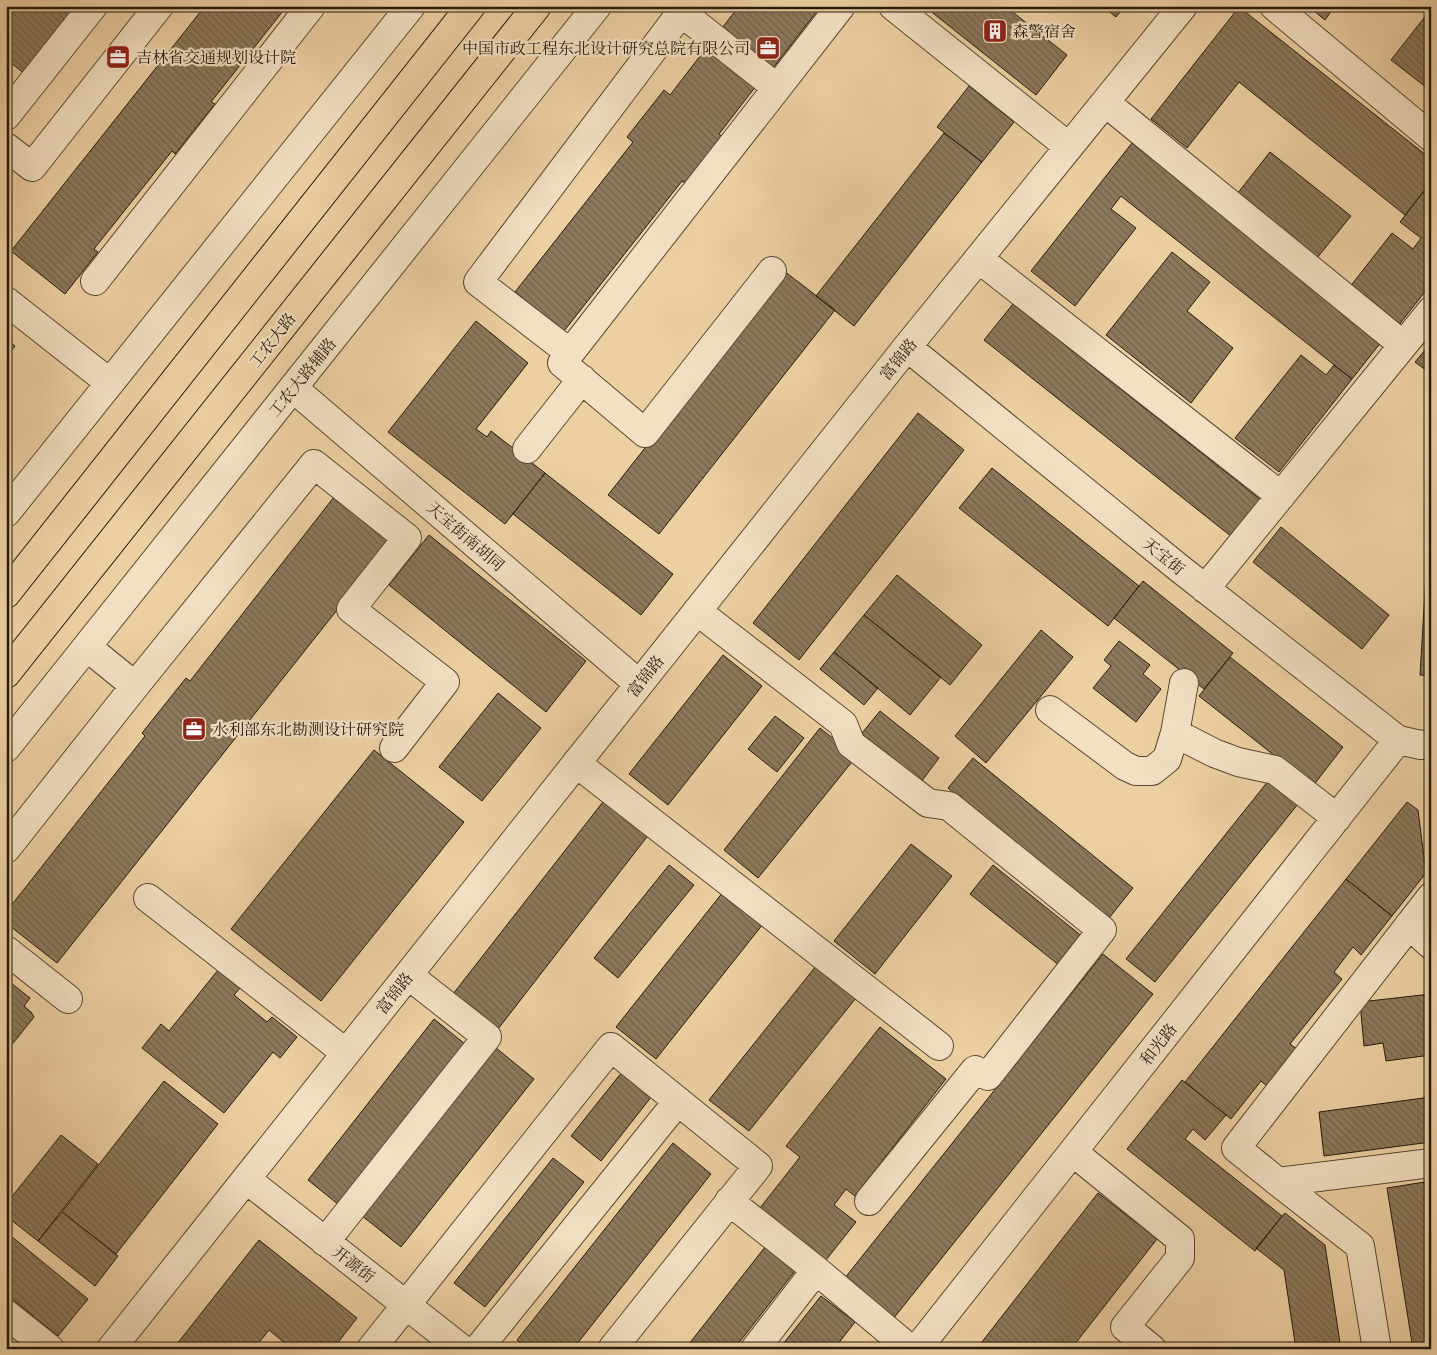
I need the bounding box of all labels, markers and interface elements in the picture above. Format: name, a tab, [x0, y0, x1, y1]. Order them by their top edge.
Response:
building icon: 森警宿舍	[982, 18, 1008, 44]
place label: 森警宿舍	[1012, 22, 1076, 41]
office icon: 中国市政工程东北设计研究总院有限公司	[755, 35, 781, 61]
place label: 中国市政工程东北设计研究总院有限公司	[462, 39, 750, 58]
office icon: 吉林省交通规划设计院	[105, 44, 131, 70]
place label: 吉林省交通规划设计院	[136, 48, 296, 67]
street label: 工农大路	[245, 309, 300, 371]
street label: 工农大路辅路	[265, 334, 340, 421]
street label: 富锦路	[876, 335, 921, 384]
street label: 天宝街南胡同	[423, 498, 508, 575]
street label: 天宝街	[1139, 534, 1188, 579]
street label: 富锦路	[623, 652, 668, 701]
office icon: 水利部东北勘测设计研究院	[181, 716, 207, 742]
place label: 水利部东北勘测设计研究院	[212, 720, 404, 739]
street label: 富锦路	[372, 969, 417, 1018]
street label: 和光路	[1136, 1020, 1181, 1069]
street label: 开源街	[329, 1242, 378, 1287]

